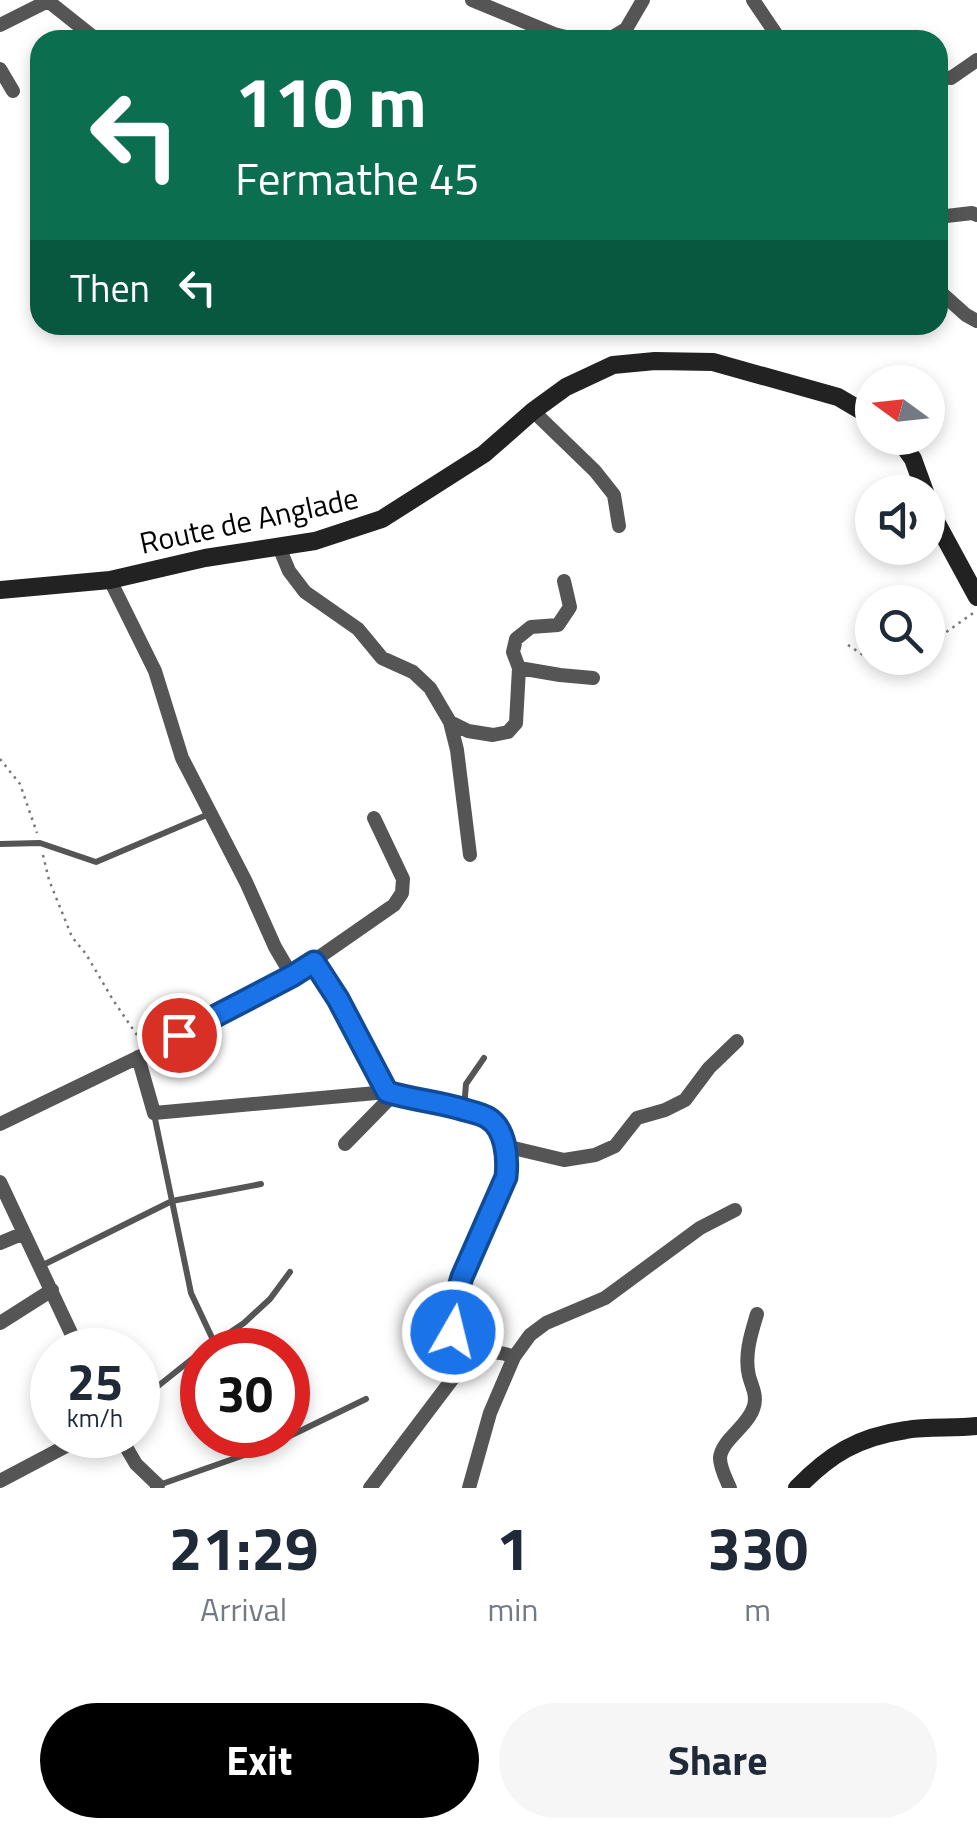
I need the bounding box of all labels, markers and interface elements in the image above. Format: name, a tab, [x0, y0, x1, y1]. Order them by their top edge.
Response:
text: 110 m	[235, 48, 427, 154]
icon: left	[70, 70, 200, 200]
text: Fermathe 45	[235, 144, 479, 212]
text: Then	[70, 259, 150, 317]
icon: left	[170, 260, 225, 315]
north arrow	[855, 365, 945, 455]
map controls	[855, 365, 945, 675]
street label: Route de Anglade	[135, 474, 362, 566]
button: sound	[855, 475, 945, 565]
button: search	[855, 585, 945, 675]
pin	[137, 993, 222, 1078]
icon: arrive	[152, 1008, 207, 1063]
position arrow	[401, 1280, 505, 1384]
speed limit sign: 30	[180, 1328, 310, 1458]
text: 25	[67, 1343, 123, 1419]
text: km/h	[67, 1399, 123, 1437]
text: 21:29	[169, 1502, 319, 1593]
text: 1	[496, 1502, 530, 1593]
text: 330	[707, 1502, 808, 1593]
text: Arrival	[200, 1585, 287, 1633]
text: min	[487, 1585, 538, 1633]
text: m	[744, 1585, 771, 1633]
button: Exit	[40, 1703, 479, 1818]
button: Share	[499, 1703, 937, 1818]

